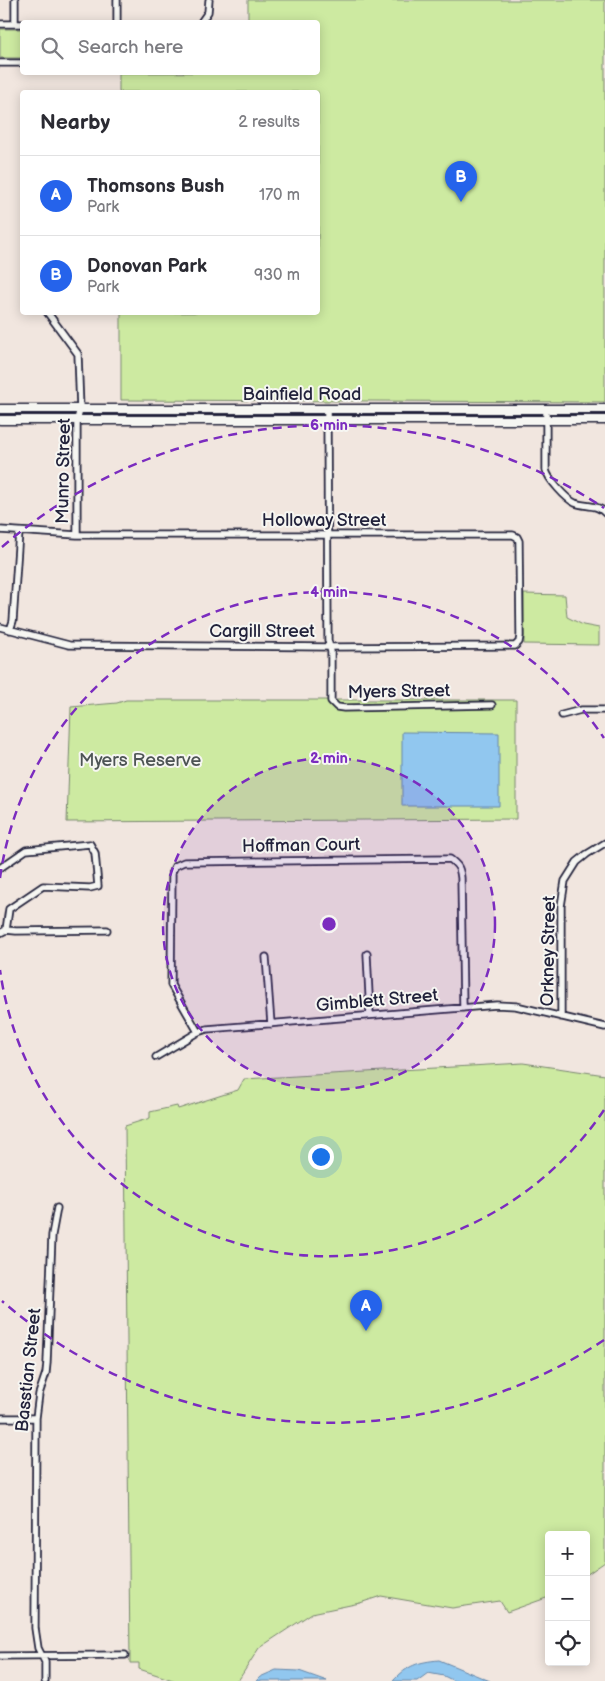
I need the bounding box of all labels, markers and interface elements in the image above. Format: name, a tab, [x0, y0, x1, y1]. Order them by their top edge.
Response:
search box	[20, 20, 320, 75]
icon: search	[38, 34, 66, 62]
text: Search here	[78, 36, 183, 59]
text: Nearby	[40, 110, 110, 135]
text: 2 results	[238, 113, 300, 132]
pin: B	[445, 161, 477, 202]
text: Thomsons Bush	[87, 175, 224, 198]
text: A	[51, 186, 61, 205]
text: 170 m	[259, 186, 300, 205]
text: Park	[87, 198, 119, 217]
text: Donovan Park	[87, 255, 207, 278]
text: B	[50, 266, 62, 285]
text: 930 m	[254, 266, 300, 285]
text: Park	[87, 278, 119, 297]
street label: Bainfield Road	[243, 384, 361, 405]
text: 6 min	[310, 416, 348, 435]
street label: Munro Street	[52, 417, 75, 524]
street label: Holloway Street	[262, 510, 387, 531]
text: 4 min	[310, 583, 348, 602]
street label: Cargill Street	[209, 621, 315, 642]
street label: Myers Street	[348, 680, 451, 703]
text: 2 min	[310, 749, 348, 768]
park label: Myers Reserve	[79, 750, 201, 771]
street label: Hoffman Court	[242, 834, 361, 857]
street label: Orkney Street	[537, 895, 560, 1006]
centre of rings	[320, 915, 338, 933]
street label: Gimblett Street	[315, 985, 439, 1016]
your location	[308, 1144, 334, 1170]
pin: A	[350, 1290, 382, 1331]
street label: Basstian Street	[12, 1307, 45, 1433]
map controls	[545, 1531, 590, 1666]
button: +	[545, 1531, 590, 1576]
button: −	[545, 1576, 590, 1621]
button: locate	[545, 1621, 590, 1666]

